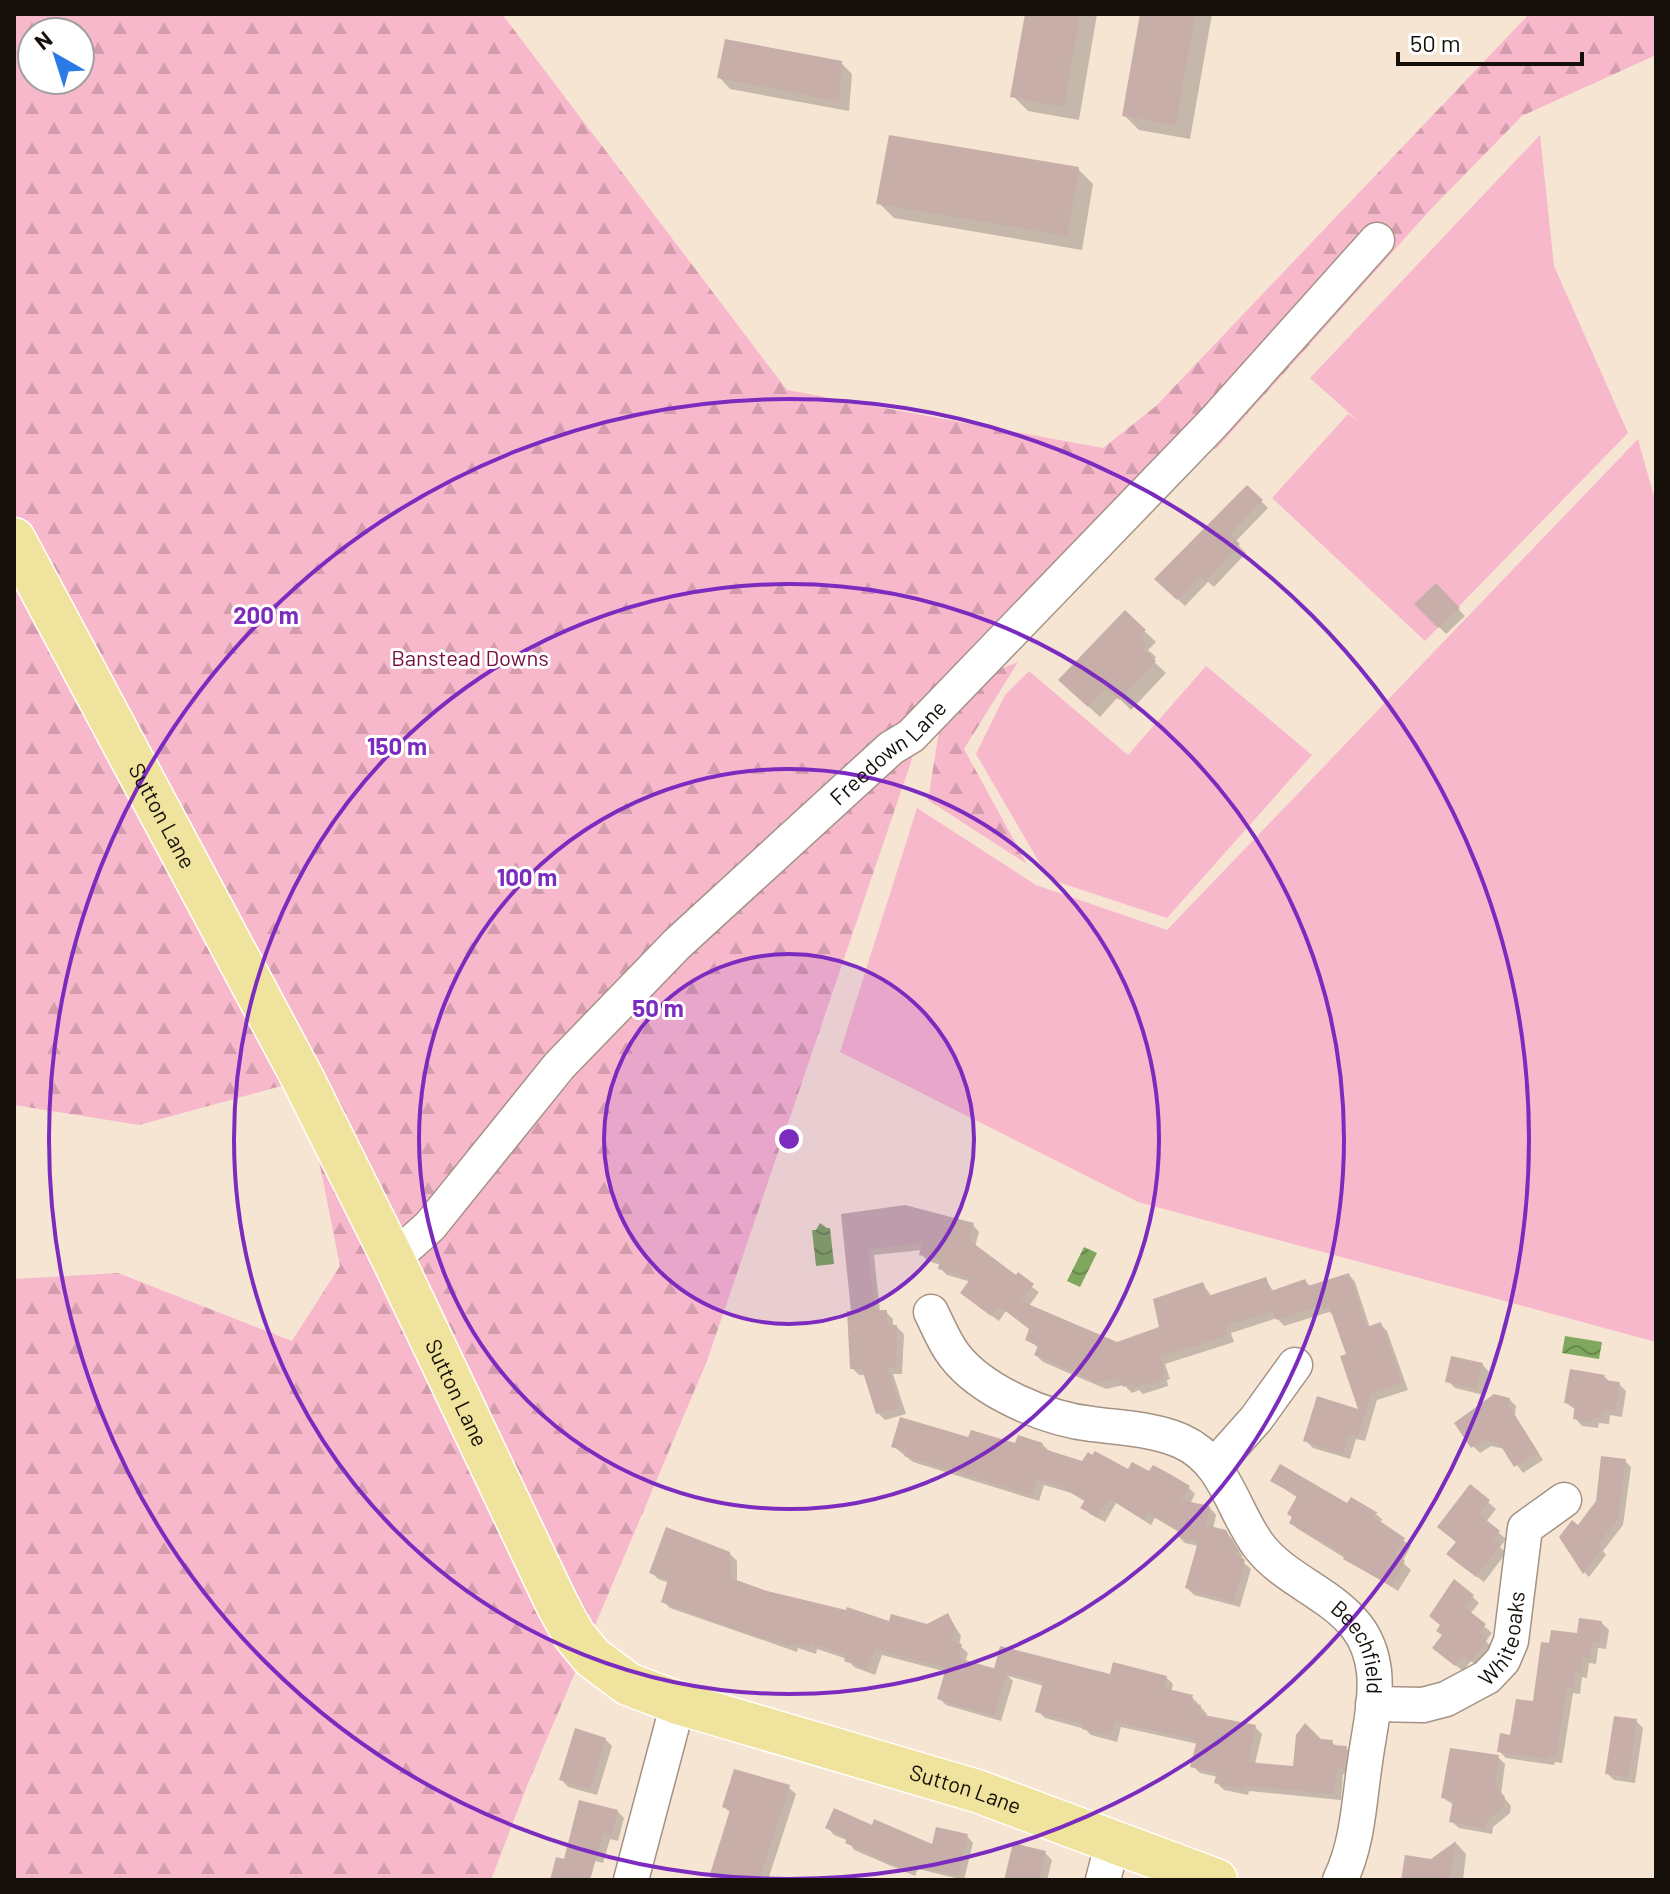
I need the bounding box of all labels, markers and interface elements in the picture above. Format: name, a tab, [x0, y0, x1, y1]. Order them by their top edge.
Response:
north arrow	[16, 16, 96, 96]
scale bar	[1398, 16, 1582, 66]
text: N	[29, 25, 57, 54]
text: 50 m	[1410, 28, 1461, 57]
text: 200 m	[233, 600, 299, 629]
park label: Banstead Downs	[391, 644, 549, 670]
street label: Freedown Lane	[824, 694, 951, 810]
text: 150 m	[367, 731, 427, 760]
street label: Sutton Lane	[124, 758, 202, 873]
text: 100 m	[497, 862, 557, 891]
text: 50 m	[632, 993, 684, 1022]
centre of rings	[775, 1125, 803, 1153]
street label: Sutton Lane	[421, 1335, 494, 1450]
street label: Whiteoaks	[1472, 1589, 1529, 1690]
street label: Beechfield	[1327, 1594, 1389, 1694]
street label: Sutton Lane	[907, 1758, 1025, 1818]

